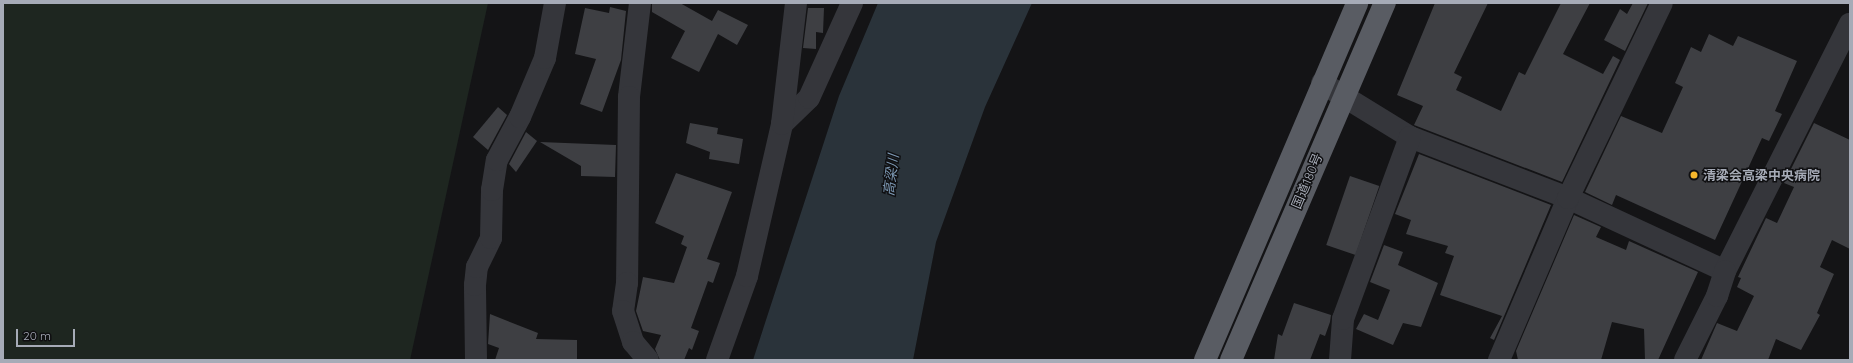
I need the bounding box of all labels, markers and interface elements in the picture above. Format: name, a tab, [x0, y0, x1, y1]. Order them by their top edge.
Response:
street label: 国道180号	[1288, 151, 1326, 211]
water label: 高梁川	[880, 153, 902, 197]
place label: 清梁会高梁中央病院	[1703, 167, 1820, 183]
marker: 清梁会高梁中央病院	[1688, 169, 1700, 181]
scale bar	[18, 321, 77, 347]
text: 20 m	[23, 328, 51, 343]

